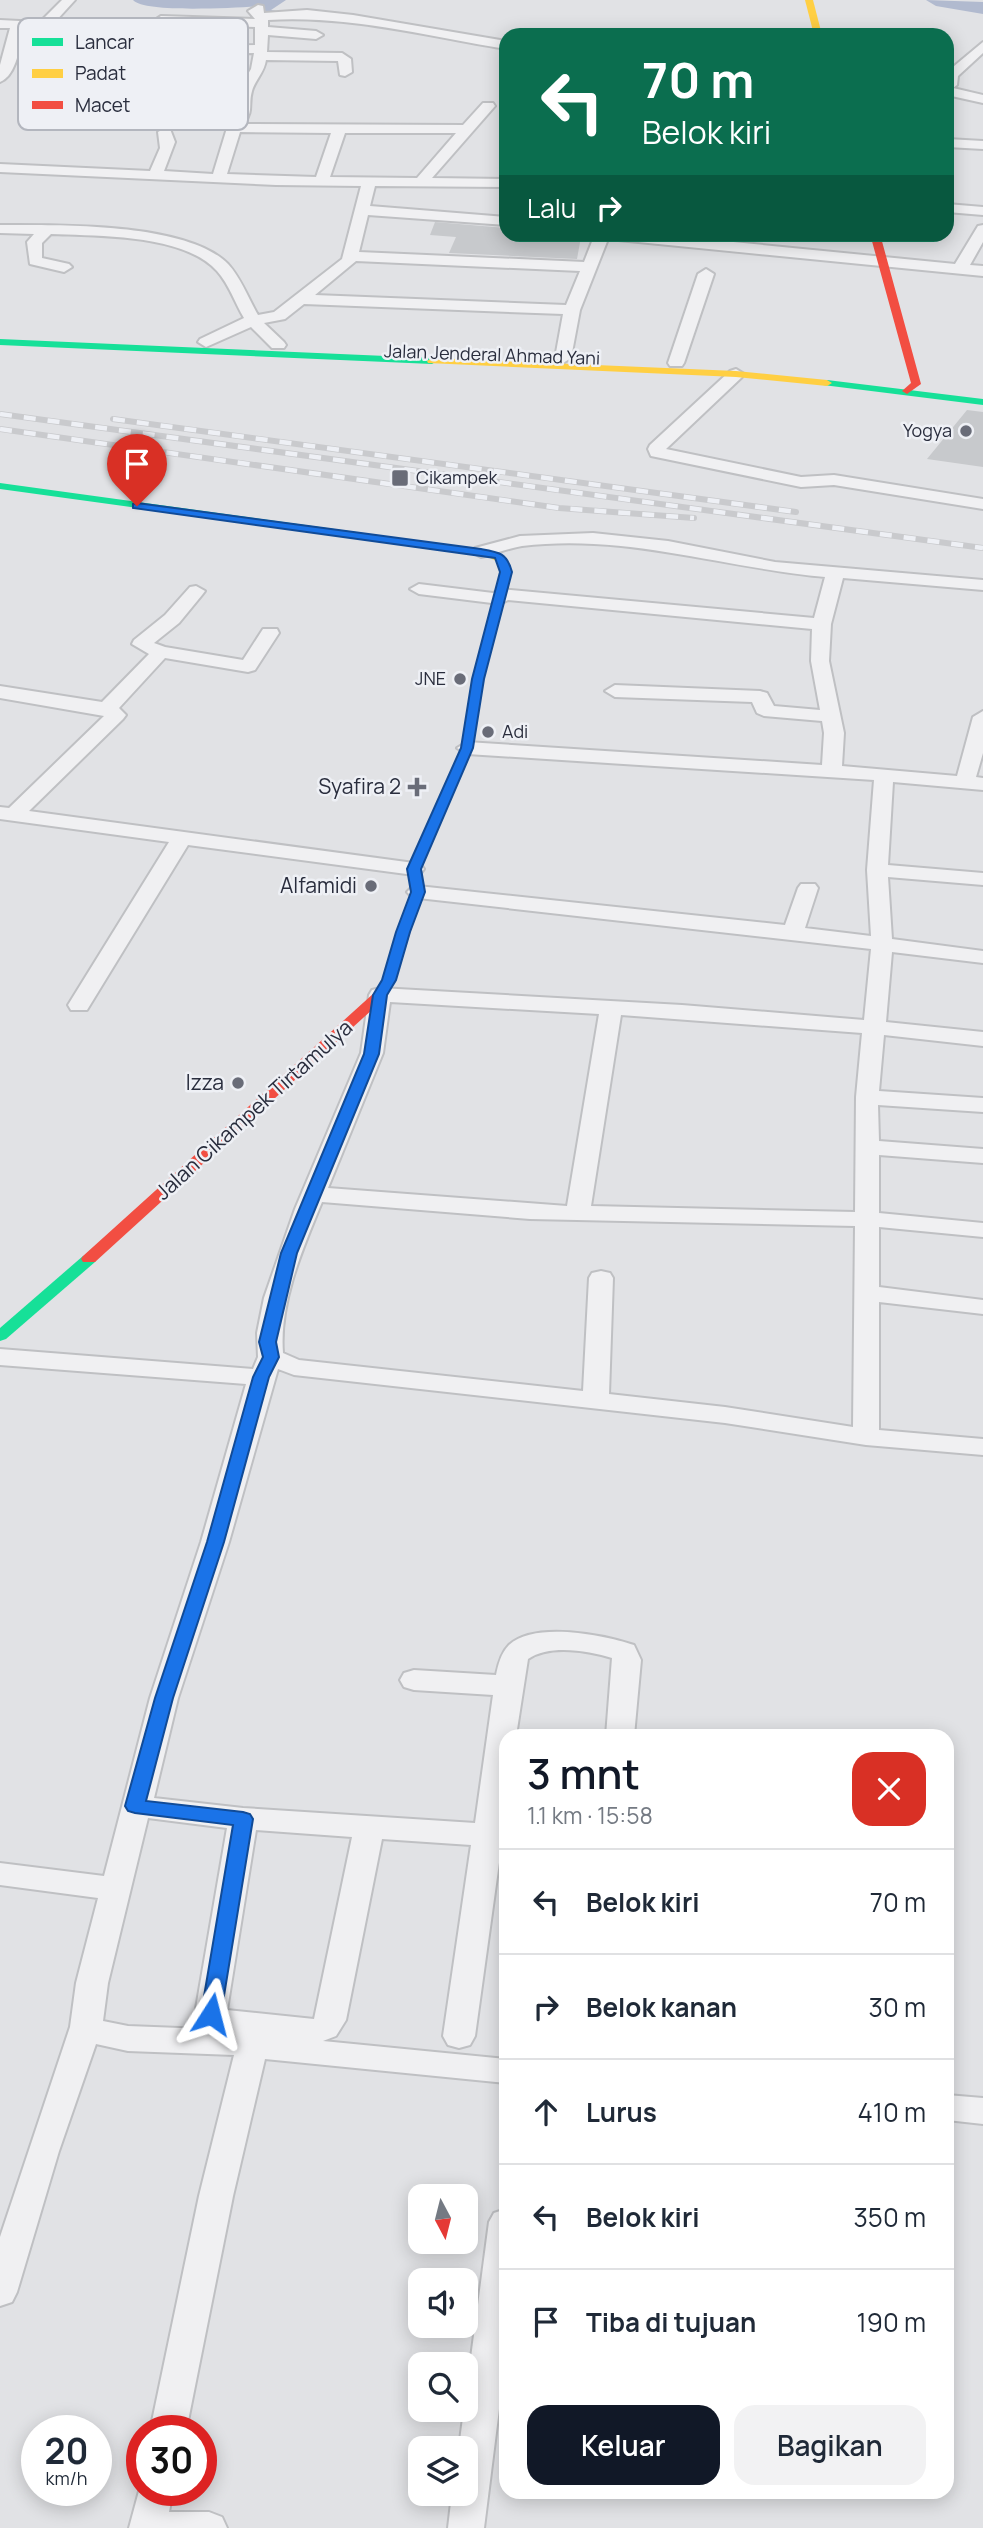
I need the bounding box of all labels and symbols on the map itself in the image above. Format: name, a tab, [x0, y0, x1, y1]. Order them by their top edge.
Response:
legend	[18, 18, 248, 130]
text: Lancar	[75, 29, 134, 55]
text: Padat	[75, 60, 126, 86]
text: Macet	[75, 92, 130, 118]
street label: Jalan Jenderal Ahmad Yani	[384, 338, 601, 370]
place label: Yogya	[903, 418, 952, 442]
marker: Yogya	[958, 423, 974, 439]
pin	[107, 434, 167, 506]
place label: Cikampek	[416, 465, 498, 489]
marker: Cikampek	[390, 468, 410, 488]
place label: JNE	[415, 666, 446, 690]
marker: JNE	[452, 671, 468, 687]
place label: Adi	[502, 719, 528, 743]
marker: Adi	[480, 724, 496, 740]
place label: Syafira 2	[318, 772, 401, 800]
marker: Syafira 2	[407, 777, 427, 797]
place label: Alfamidi	[280, 871, 357, 899]
marker: Alfamidi	[363, 878, 379, 894]
street label: Jalan Cikampek Tirtamulya	[149, 1013, 358, 1205]
place label: Izza	[186, 1068, 224, 1096]
marker: Izza	[230, 1075, 246, 1091]
position arrow	[174, 1977, 248, 2051]
north arrow	[408, 2184, 478, 2254]
speed limit sign: 30	[126, 2415, 217, 2506]

